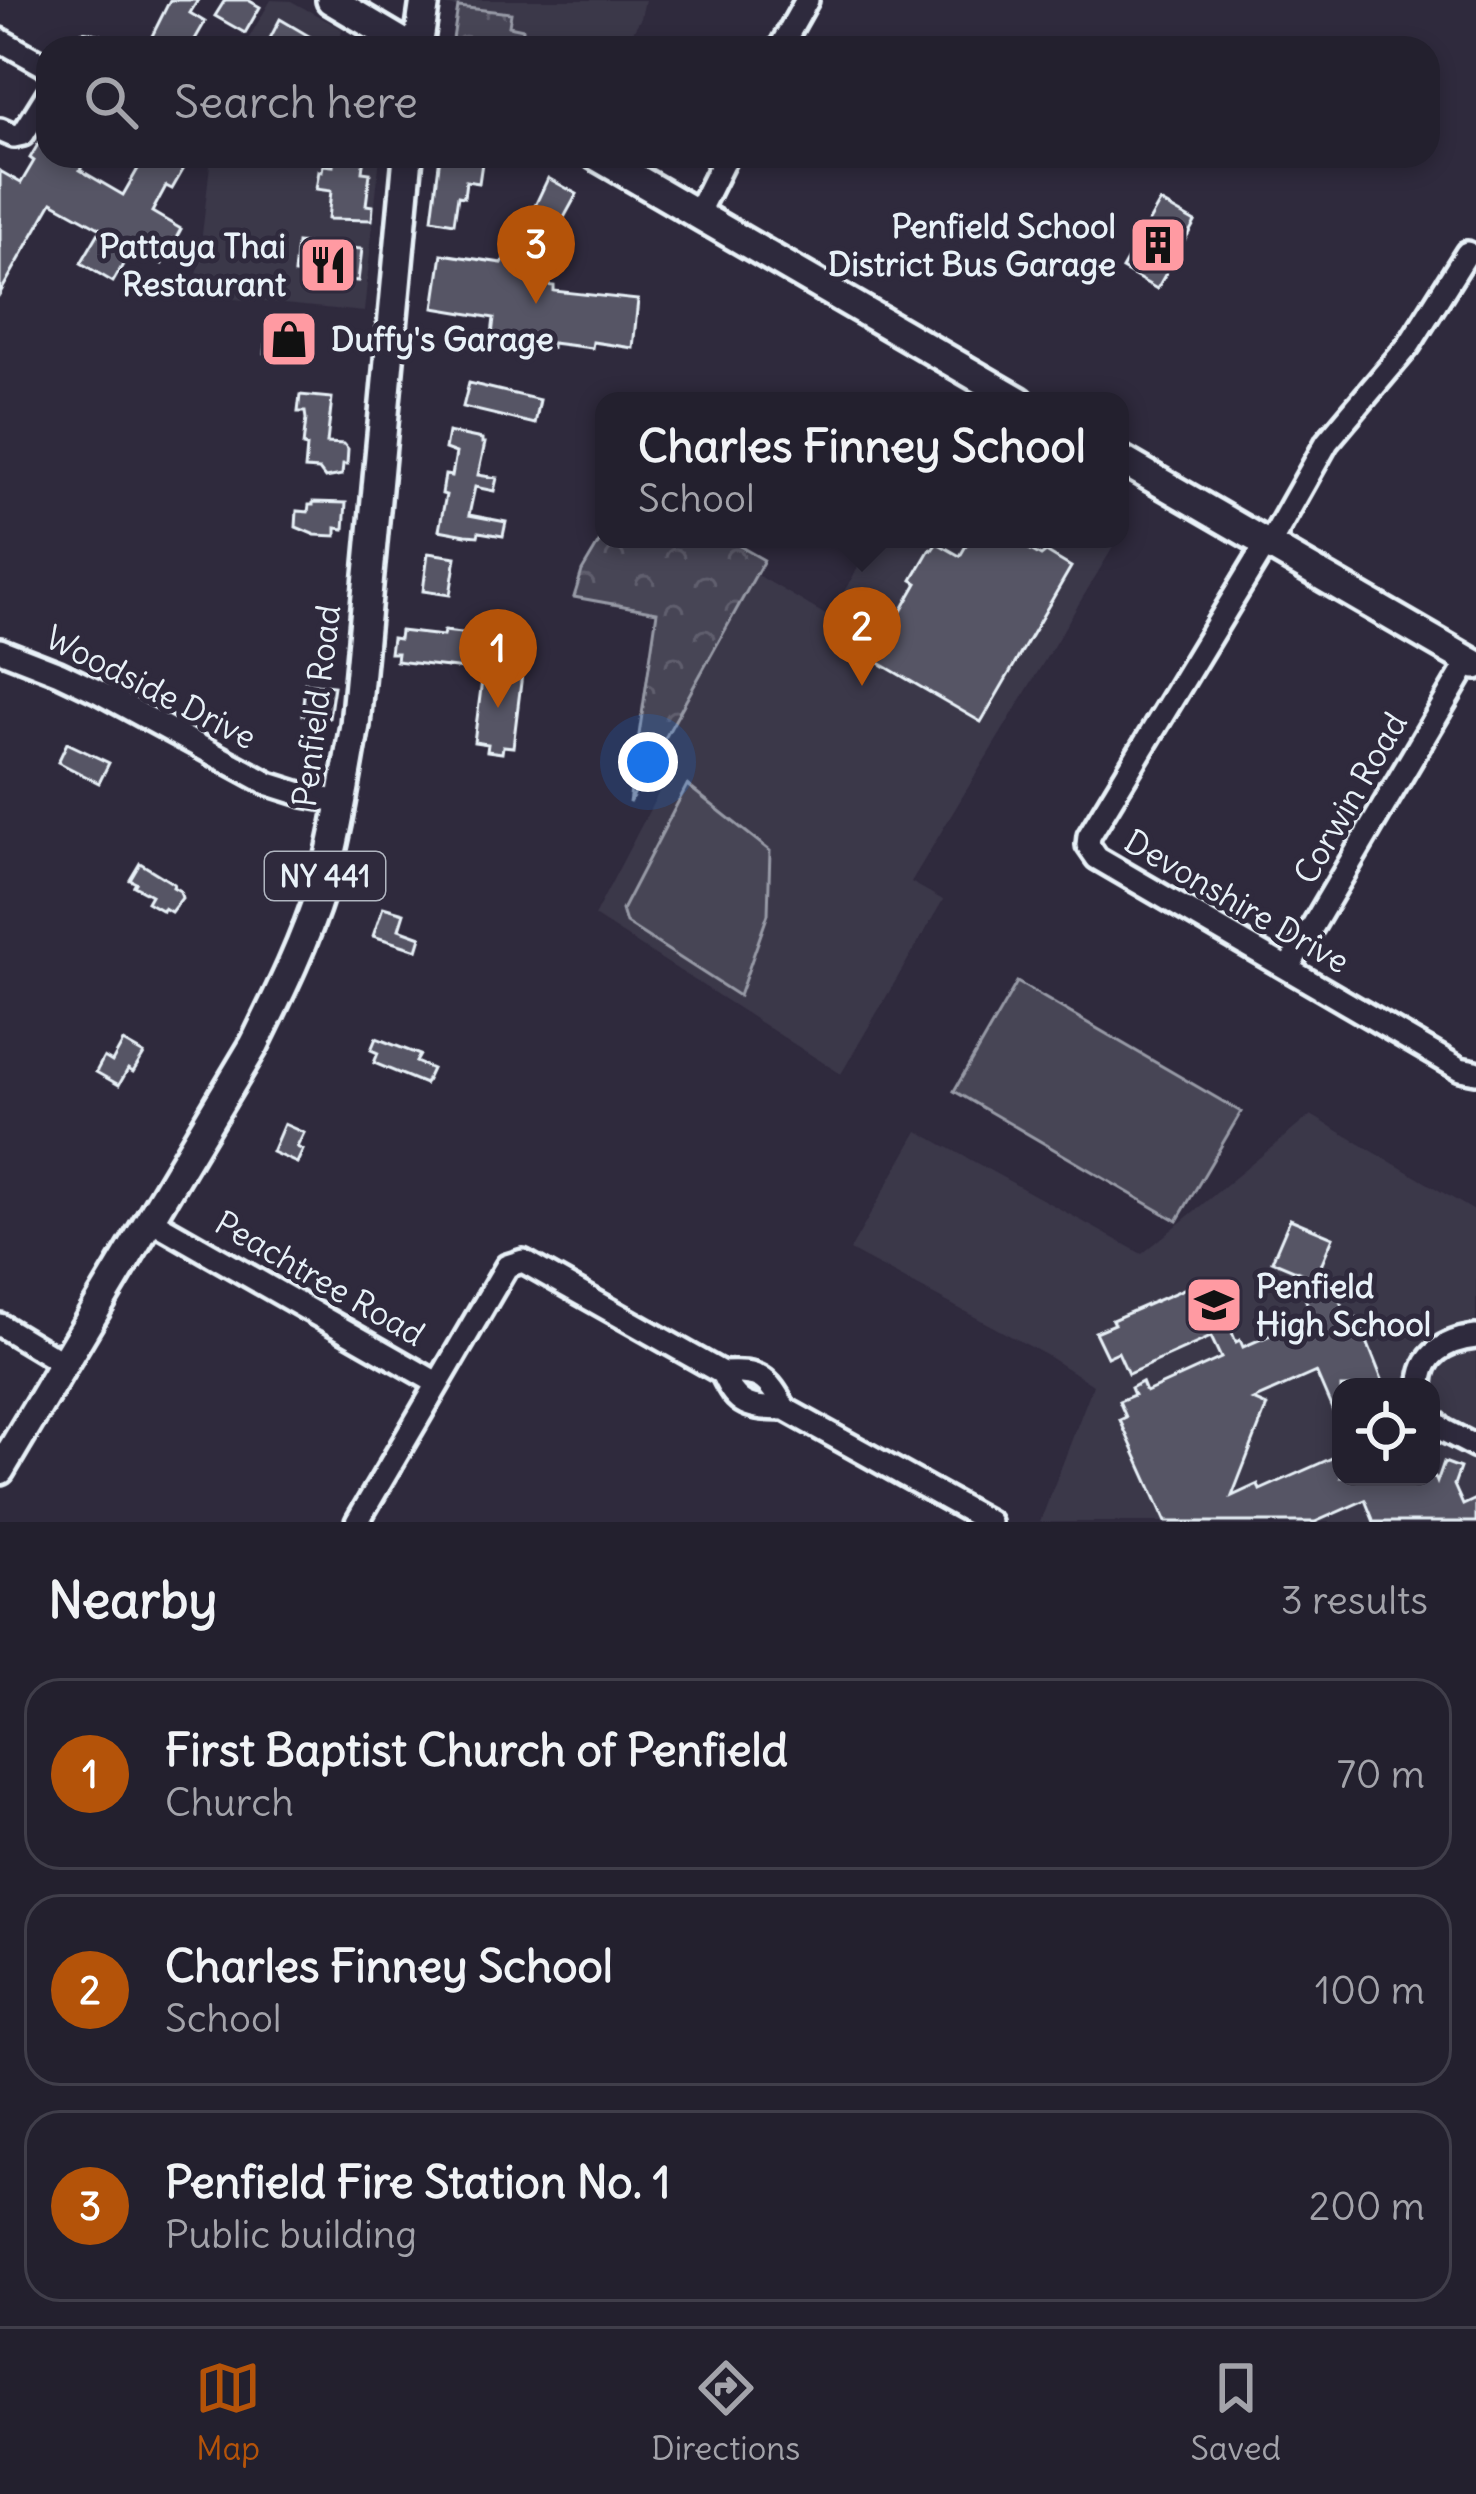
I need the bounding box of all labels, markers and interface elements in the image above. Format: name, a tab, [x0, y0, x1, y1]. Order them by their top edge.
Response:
search box	[36, 36, 1440, 168]
icon: search	[78, 69, 144, 135]
text: Search here	[174, 74, 418, 130]
pin: 3	[497, 205, 575, 304]
place label: Penfield School District Bus Garage	[828, 205, 1116, 285]
building icon: Penfield School District Bus Garage	[1127, 214, 1189, 276]
place label: Pattaya Thai Restaurant	[99, 225, 286, 305]
restaurant icon: Pattaya Thai Restaurant	[297, 234, 359, 296]
shop icon: Duffy's Garage	[258, 308, 320, 370]
place label: Duffy's Garage	[331, 318, 554, 360]
popup	[595, 392, 1129, 548]
text: Charles Finney School	[638, 418, 1086, 474]
text: School	[638, 474, 755, 523]
pin: 2	[823, 587, 901, 686]
street label: Penfield Road	[283, 603, 349, 809]
pin: 1	[459, 609, 537, 708]
street label: Woodside Drive	[39, 616, 263, 758]
street label: Corwin Road	[1284, 705, 1416, 891]
your location	[618, 732, 678, 792]
street label: Devonshire Drive	[1117, 820, 1357, 982]
road number: NY 441	[265, 852, 385, 900]
street label: Peachtree Road	[208, 1201, 432, 1355]
place label: Penfield High School	[1256, 1265, 1431, 1345]
school or university icon: Penfield High School	[1183, 1274, 1245, 1336]
map controls	[1332, 1378, 1440, 1486]
button: locate	[1332, 1378, 1440, 1486]
text: Nearby	[48, 1568, 217, 1632]
text: 3 results	[1281, 1576, 1428, 1625]
text: First Baptist Church of Penfield	[165, 1722, 788, 1778]
text: 1	[82, 1750, 98, 1799]
text: 70 m	[1337, 1750, 1425, 1799]
text: Church	[165, 1778, 294, 1827]
text: Charles Finney School	[165, 1938, 613, 1994]
text: 2	[79, 1966, 101, 2015]
text: 100 m	[1315, 1966, 1425, 2015]
text: School	[165, 1994, 282, 2043]
text: Penfield Fire Station No. 1	[165, 2154, 671, 2210]
text: 3	[79, 2182, 101, 2231]
text: 200 m	[1309, 2182, 1425, 2231]
text: Public building	[165, 2210, 417, 2259]
tab: Map	[195, 2355, 261, 2469]
tab: Directions	[651, 2355, 800, 2469]
tab: Saved	[1191, 2355, 1281, 2469]

